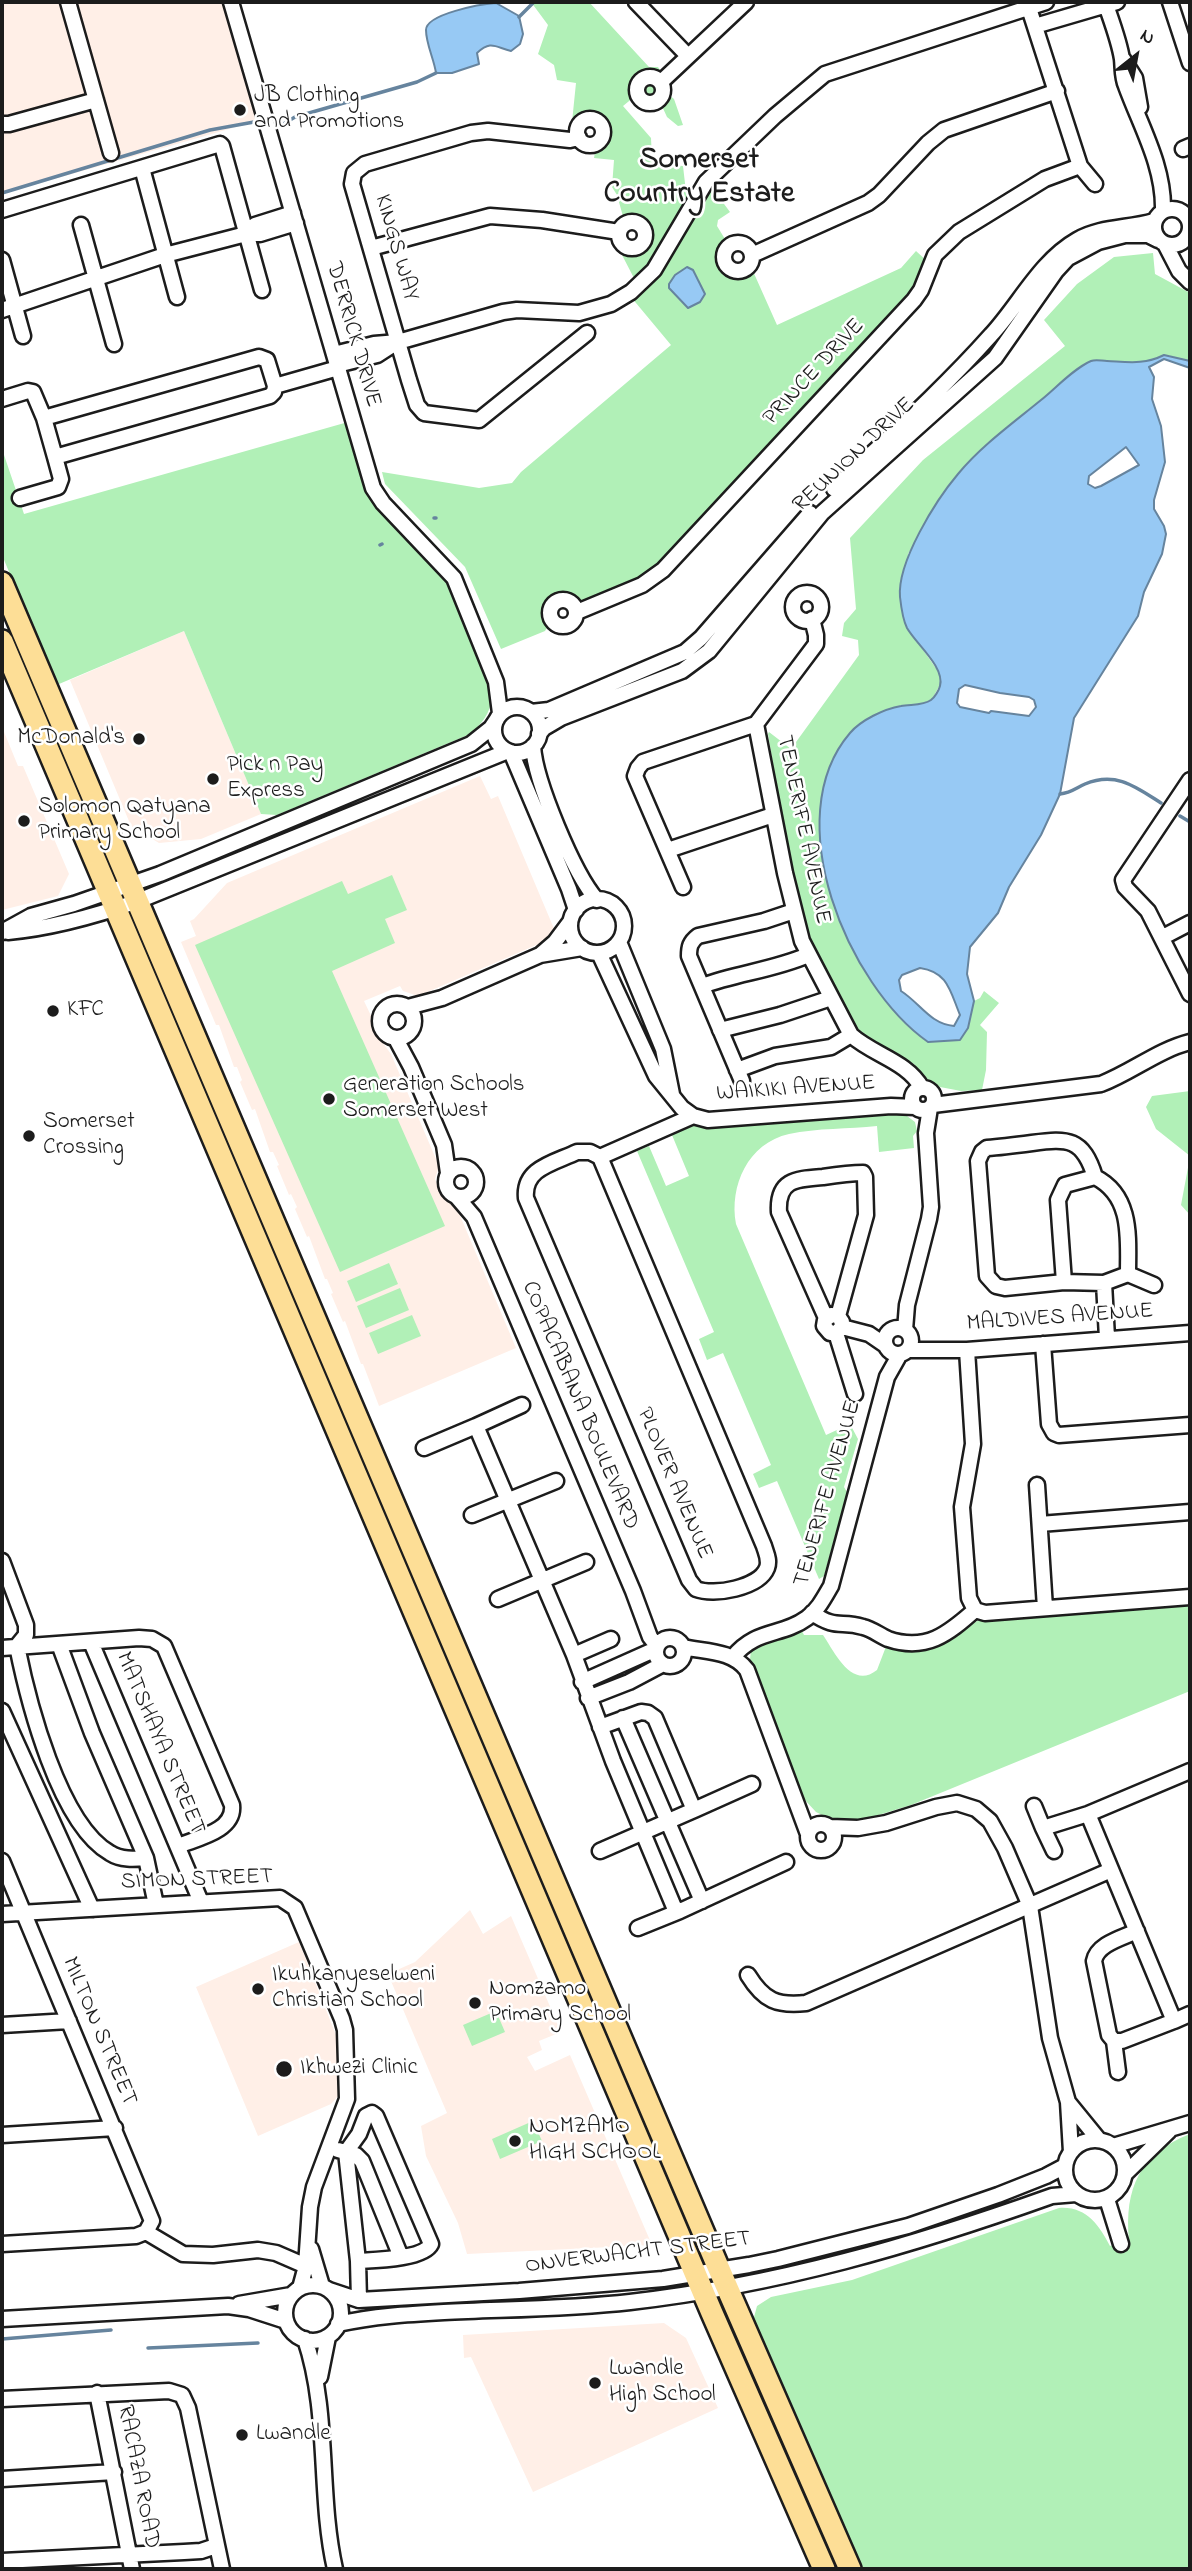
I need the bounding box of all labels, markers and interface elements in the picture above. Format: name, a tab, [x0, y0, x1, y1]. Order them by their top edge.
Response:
north arrow	[1101, 21, 1171, 91]
text: N	[1135, 23, 1160, 52]
place label: JB Clothing and Promotions	[254, 83, 404, 137]
marker: JB Clothing and Promotions	[232, 102, 248, 118]
district label: Somerset Country Estate	[604, 144, 794, 214]
street label: KINGS WAY	[367, 192, 423, 304]
street label: DERRICK DRIVE	[318, 259, 386, 411]
street label: PRINCE DRIVE	[758, 314, 872, 432]
street label: REUNION DRIVE	[788, 392, 922, 520]
place label: McDonald's	[17, 725, 125, 753]
marker: McDonald's	[131, 731, 147, 747]
street label: TENERIFE AVENUE	[769, 733, 835, 927]
place label: Pick n Pay Express	[227, 752, 323, 806]
marker: Pick n Pay Express	[205, 771, 221, 787]
place label: Solomon Qatyana Primary School	[38, 794, 211, 848]
marker: Solomon Qatyana Primary School	[16, 813, 32, 829]
place label: KFC	[67, 997, 104, 1025]
marker: KFC	[45, 1003, 61, 1019]
street label: WAIKIKI AVENUE	[716, 1071, 876, 1109]
place label: Generation Schools Somerset West	[343, 1072, 525, 1126]
marker: Generation Schools Somerset West	[321, 1091, 337, 1107]
place label: Somerset Crossing	[43, 1109, 135, 1163]
marker: Somerset Crossing	[21, 1128, 37, 1144]
street label: COPACABANA BOULEVARD	[514, 1278, 644, 1534]
street label: MALDIVES AVENUE	[966, 1299, 1154, 1339]
street label: TENERIFE AVENUE	[789, 1398, 869, 1590]
street label: PLOVER AVENUE	[629, 1404, 717, 1564]
street label: MATSHAYA STREET	[108, 1648, 210, 1840]
street label: SIMON STREET	[120, 1865, 274, 1897]
street label: MILTON STREET	[54, 1953, 142, 2111]
place label: Ikuhkanyeselweni Christian School	[272, 1962, 435, 2016]
place label: Nomzamo Primary School	[489, 1976, 631, 2030]
marker: Ikuhkanyeselweni Christian School	[250, 1981, 266, 1997]
marker: Nomzamo Primary School	[467, 1995, 483, 2011]
place label: Ikhwezi Clinic	[300, 2055, 418, 2083]
marker: Ikhwezi Clinic	[274, 2059, 294, 2079]
place label: NOMZAMO HIGH SCHOOL	[529, 2114, 661, 2168]
marker: NOMZAMO HIGH SCHOOL	[507, 2133, 523, 2149]
street label: ONVERWACHT STREET	[524, 2226, 752, 2282]
place label: Lwandle High School	[609, 2356, 716, 2410]
marker: Lwandle High School	[587, 2375, 603, 2391]
street label: RACAZA ROAD	[110, 2403, 164, 2551]
place label: Lwandle	[256, 2421, 330, 2449]
marker: Lwandle	[234, 2427, 250, 2443]

